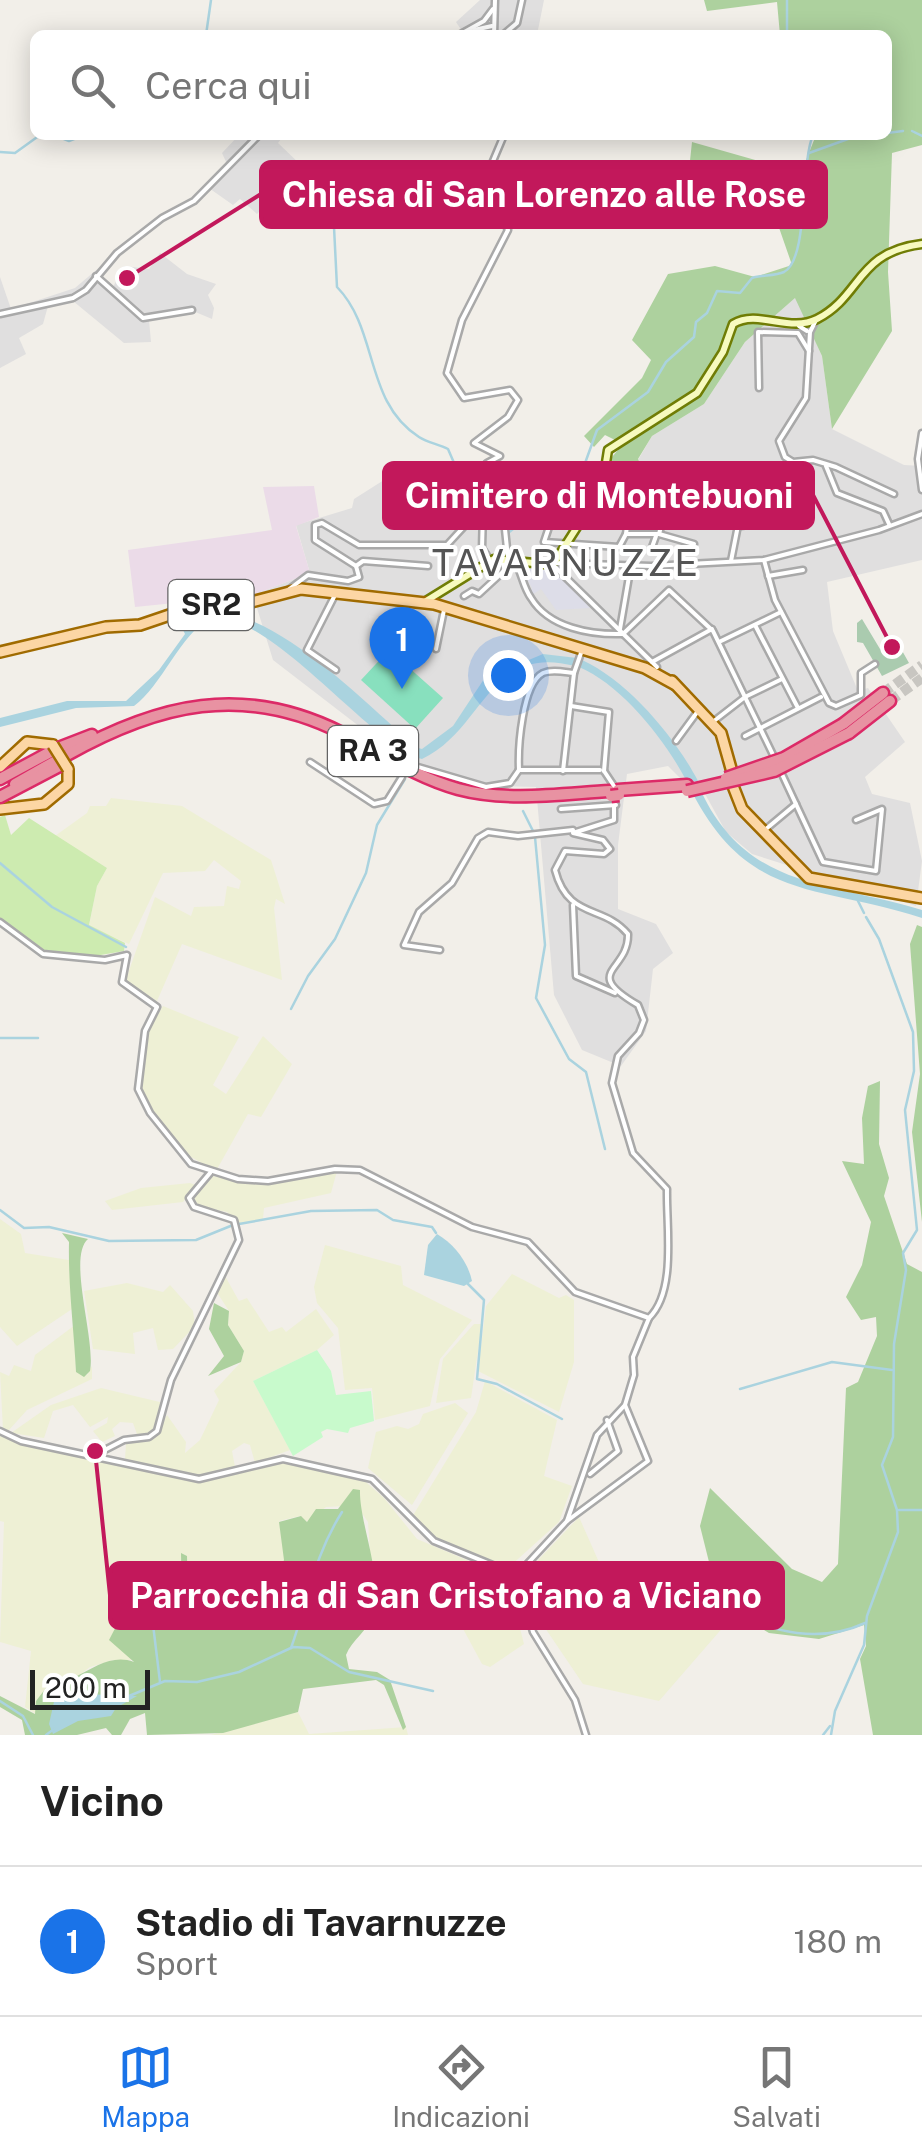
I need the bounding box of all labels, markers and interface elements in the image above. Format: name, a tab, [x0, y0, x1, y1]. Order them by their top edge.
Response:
search box	[30, 30, 892, 140]
icon: search	[65, 58, 120, 113]
text: Cerca qui	[145, 63, 312, 108]
callout: Chiesa di San Lorenzo alle Rose	[261, 162, 826, 227]
text: Chiesa di San Lorenzo alle Rose	[282, 174, 806, 215]
callout: Cimitero di Montebuoni	[384, 463, 813, 528]
text: Cimitero di Montebuoni	[405, 475, 793, 516]
district label: TAVARNUZZE	[432, 540, 700, 585]
road number: SR2	[168, 580, 254, 630]
pin: 1	[370, 606, 434, 689]
your location	[483, 650, 534, 701]
road number: RA 3	[328, 726, 418, 776]
callout: Parrocchia di San Cristofano a Viciano	[110, 1563, 783, 1628]
text: Parrocchia di San Cristofano a Viciano	[130, 1575, 762, 1616]
scale bar	[30, 1665, 150, 1710]
text: 200 m	[45, 1671, 127, 1704]
text: Vicino	[40, 1776, 164, 1825]
text: Stadio di Tavarnuzze	[135, 1900, 507, 1945]
text: 1	[66, 1923, 79, 1960]
text: 180 m	[793, 1923, 882, 1960]
text: Sport	[135, 1945, 218, 1982]
tab: Mappa	[101, 2040, 190, 2133]
tab: Indicazioni	[392, 2040, 530, 2133]
tab: Salvati	[732, 2040, 821, 2133]

